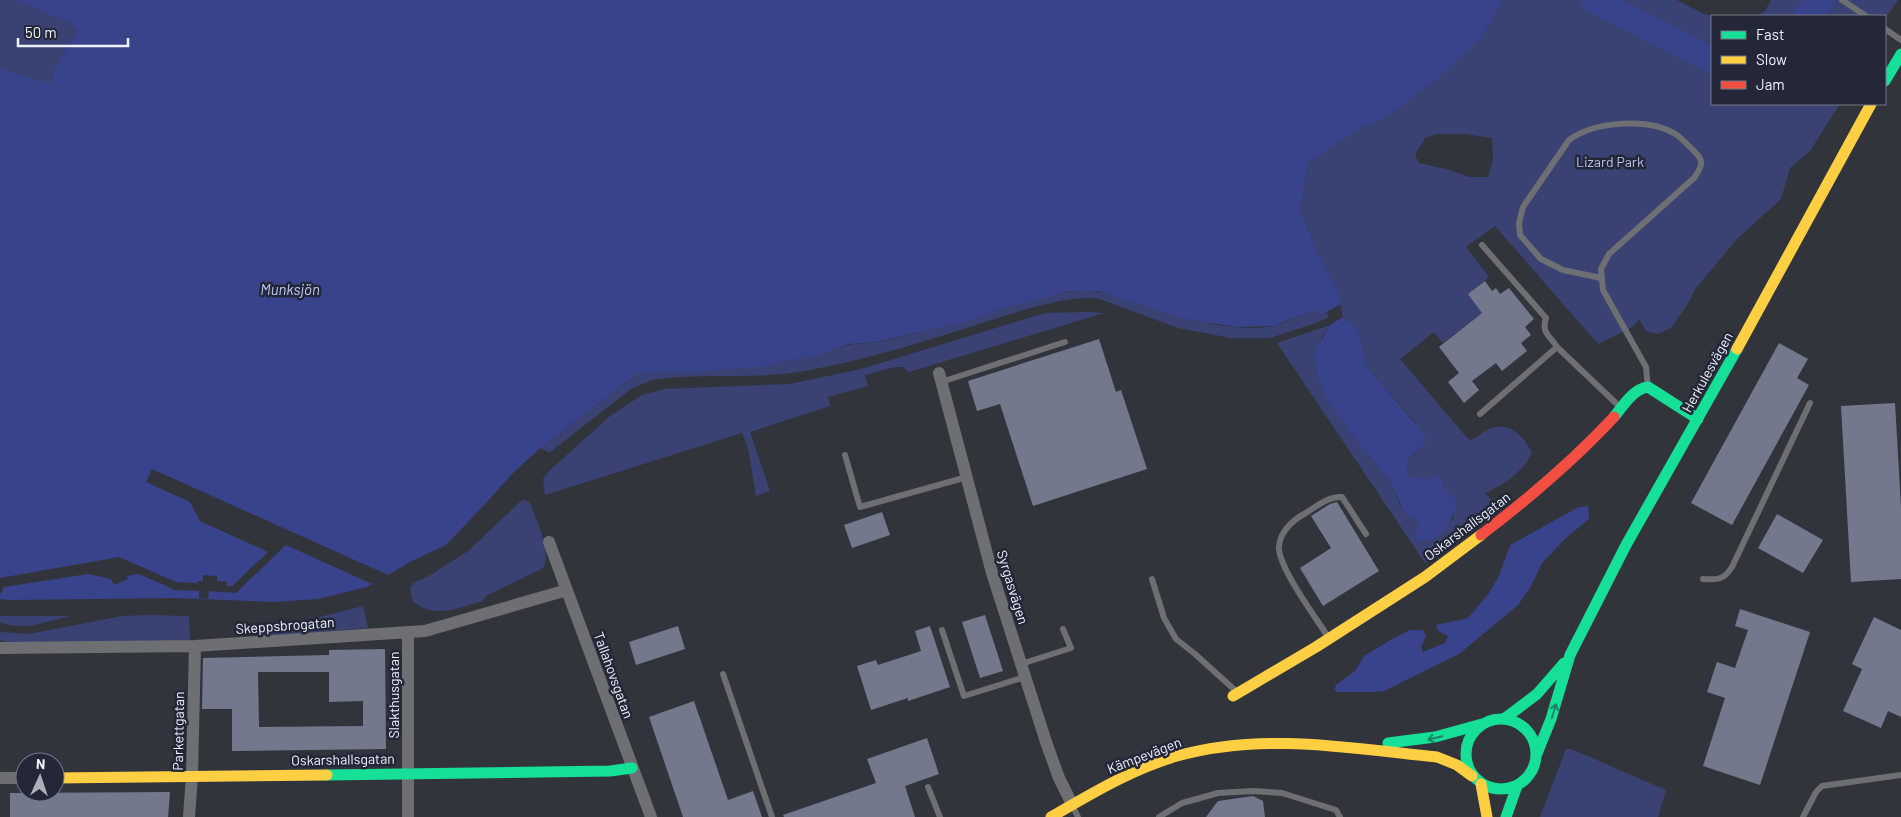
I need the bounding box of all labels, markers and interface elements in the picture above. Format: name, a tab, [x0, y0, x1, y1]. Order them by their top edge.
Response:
scale bar	[18, 15, 128, 47]
legend	[1711, 15, 1886, 105]
text: 50 m	[25, 23, 57, 41]
text: Fast	[1756, 25, 1784, 43]
text: Slow	[1756, 50, 1787, 68]
text: Jam	[1756, 75, 1785, 93]
park label: Lizard Park	[1576, 153, 1644, 170]
water label: Munksjön	[260, 280, 320, 298]
street label: Herkulesvägen	[1678, 329, 1736, 415]
street label: Oskarshallsgatan	[1421, 488, 1513, 564]
street label: Syrgasvägen	[994, 548, 1032, 626]
street label: Skeppsbrogatan	[235, 613, 335, 637]
street label: Tallahovsgatan	[591, 630, 637, 720]
street label: Slakthusgatan	[385, 652, 402, 738]
street label: Parkettgatan	[169, 691, 187, 771]
one-way arrow	[1549, 703, 1559, 719]
street label: Kämpevägen	[1104, 733, 1184, 777]
one-way arrow	[1428, 734, 1444, 743]
street label: Oskarshallsgatan	[291, 750, 395, 768]
north arrow	[15, 752, 65, 802]
text: N	[36, 755, 46, 772]

